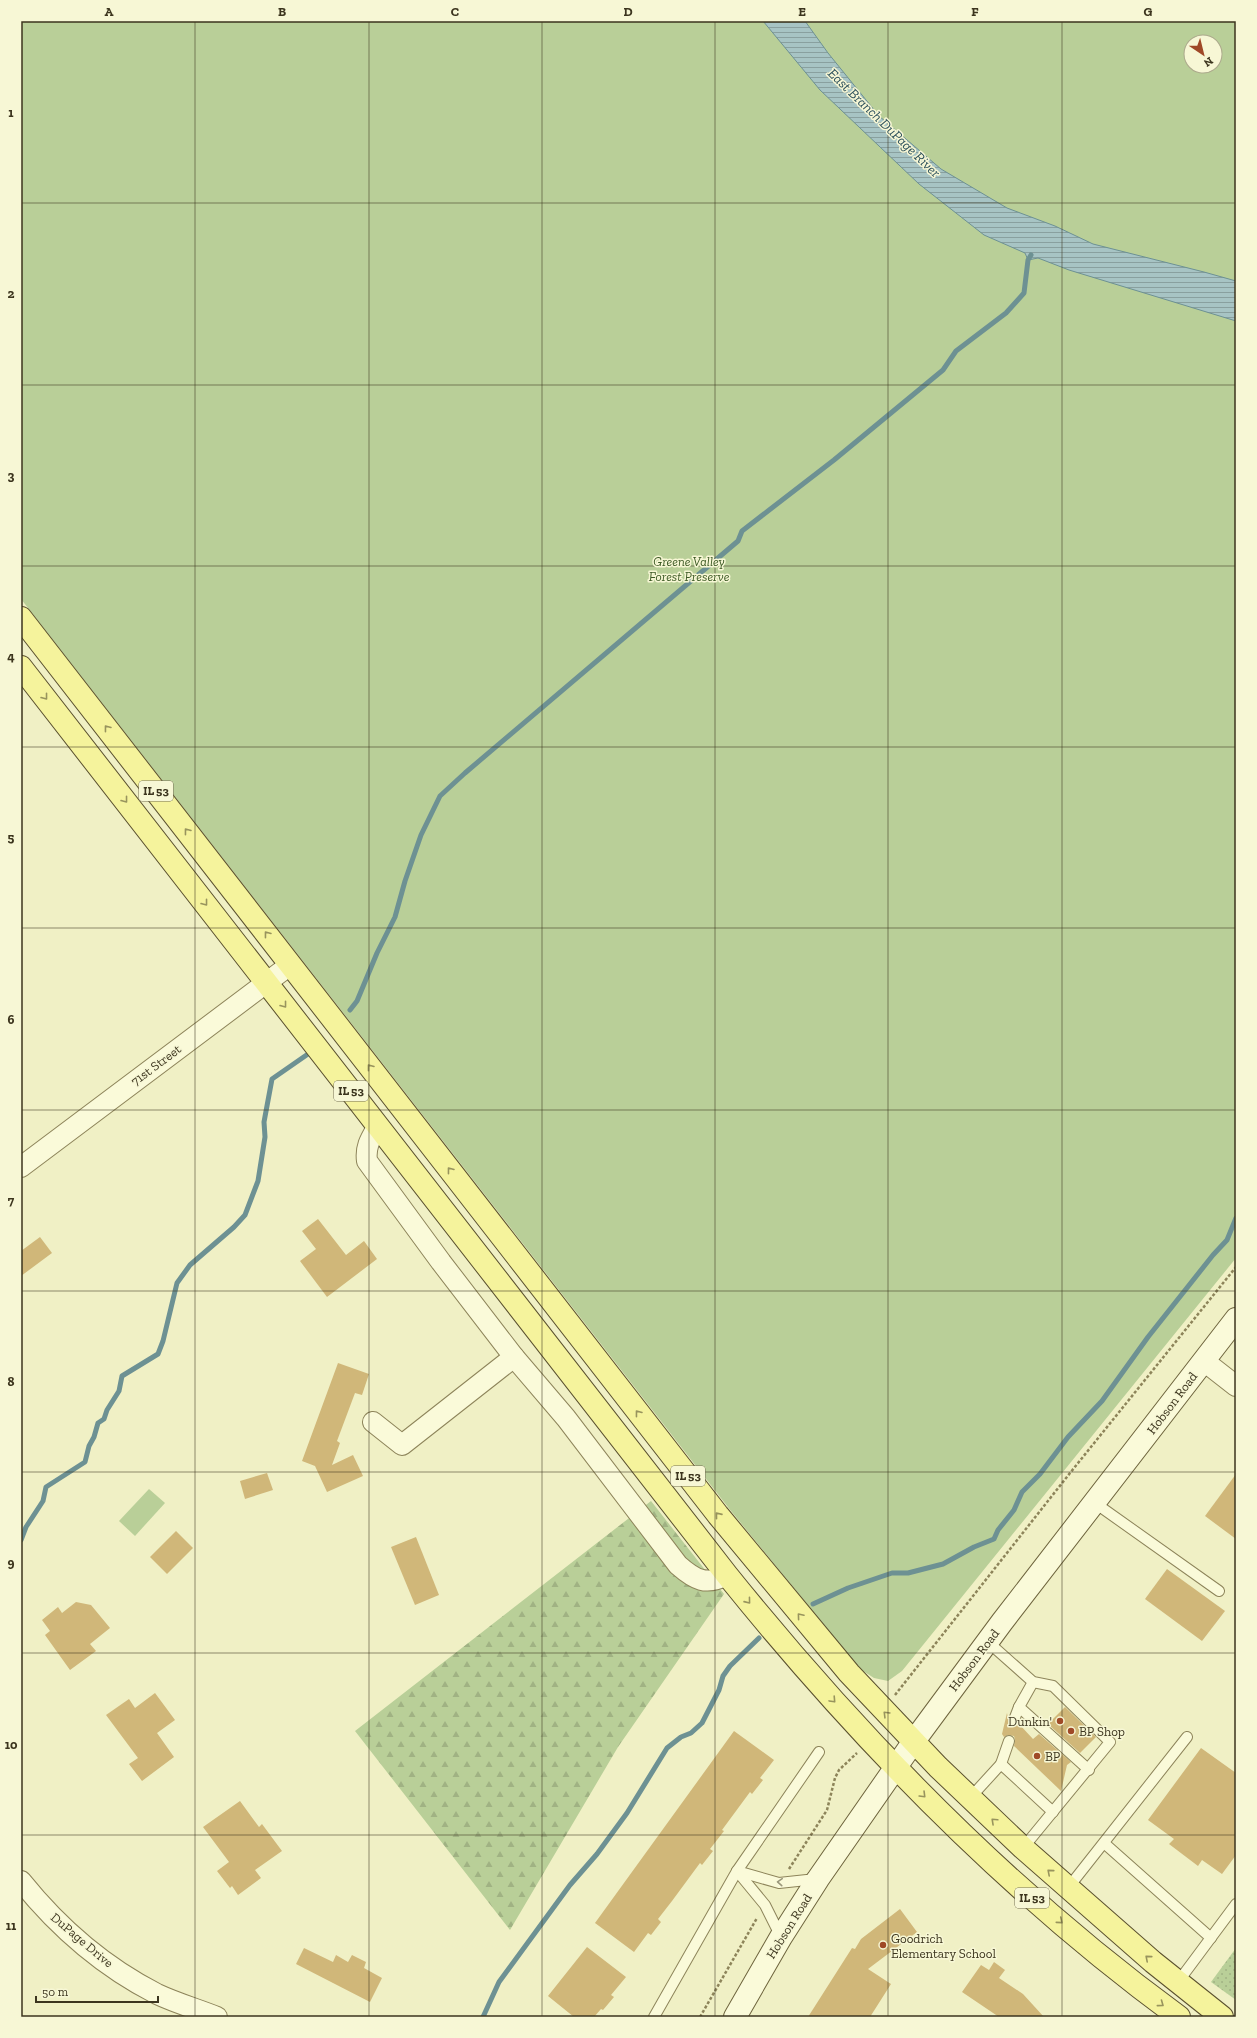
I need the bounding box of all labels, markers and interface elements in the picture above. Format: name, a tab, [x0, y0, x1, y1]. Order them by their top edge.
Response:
text: A	[105, 4, 114, 19]
text: B	[278, 4, 286, 19]
text: C	[451, 4, 459, 19]
text: D	[623, 4, 633, 19]
text: E	[798, 4, 806, 19]
text: F	[971, 4, 979, 19]
text: G	[1144, 4, 1153, 19]
north arrow	[1183, 34, 1223, 74]
text: N	[1201, 54, 1216, 70]
water label: East Branch DuPage River	[824, 65, 944, 181]
text: 1	[8, 105, 14, 120]
text: 2	[8, 286, 15, 301]
text: 3	[8, 468, 15, 483]
park label: Greene Valley Forest Preserve	[649, 554, 730, 584]
text: 4	[7, 649, 15, 664]
one-way arrow	[40, 693, 47, 700]
one-way arrow	[105, 726, 112, 733]
road number: IL 53	[139, 781, 173, 801]
one-way arrow	[120, 796, 127, 803]
one-way arrow	[185, 828, 192, 835]
text: 5	[8, 830, 15, 845]
one-way arrow	[200, 898, 207, 905]
one-way arrow	[264, 931, 271, 938]
one-way arrow	[279, 1001, 286, 1008]
text: 6	[8, 1012, 15, 1027]
street label: 71st Street	[128, 1041, 184, 1089]
one-way arrow	[368, 1065, 375, 1072]
road number: IL 53	[334, 1081, 368, 1101]
one-way arrow	[447, 1167, 455, 1174]
text: 7	[8, 1193, 15, 1208]
street label: Hobson Road	[1144, 1369, 1200, 1437]
text: 8	[7, 1374, 15, 1389]
one-way arrow	[636, 1410, 643, 1417]
road number: IL 53	[671, 1466, 705, 1486]
one-way arrow	[716, 1513, 723, 1520]
text: 9	[8, 1555, 15, 1570]
one-way arrow	[744, 1597, 751, 1604]
one-way arrow	[798, 1614, 805, 1621]
street label: Hobson Road	[946, 1626, 1002, 1694]
one-way arrow	[828, 1695, 836, 1703]
one-way arrow	[883, 1711, 891, 1719]
place label: Dunkin'	[1008, 1714, 1052, 1729]
marker: Dunkin'	[1055, 1716, 1065, 1726]
place label: BP Shop	[1079, 1724, 1125, 1739]
marker: BP Shop	[1066, 1726, 1076, 1736]
text: 10	[5, 1737, 18, 1752]
place label: BP	[1045, 1749, 1061, 1764]
marker: BP	[1032, 1751, 1042, 1761]
one-way arrow	[918, 1790, 926, 1798]
one-way arrow	[991, 1818, 999, 1826]
one-way arrow	[1047, 1870, 1055, 1877]
one-way arrow	[777, 1877, 783, 1886]
road number: IL 53	[1015, 1888, 1049, 1908]
street label: Hobson Road	[763, 1891, 815, 1961]
street label: DuPage Drive	[48, 1910, 116, 1970]
one-way arrow	[1055, 1917, 1063, 1924]
text: 11	[6, 1918, 17, 1933]
place label: Goodrich Elementary School	[891, 1931, 996, 1961]
marker: Goodrich Elementary School	[878, 1940, 888, 1950]
one-way arrow	[1145, 1955, 1152, 1962]
scale bar	[36, 1978, 158, 2004]
text: 50 m	[42, 1985, 69, 1999]
one-way arrow	[1156, 1999, 1163, 2006]

